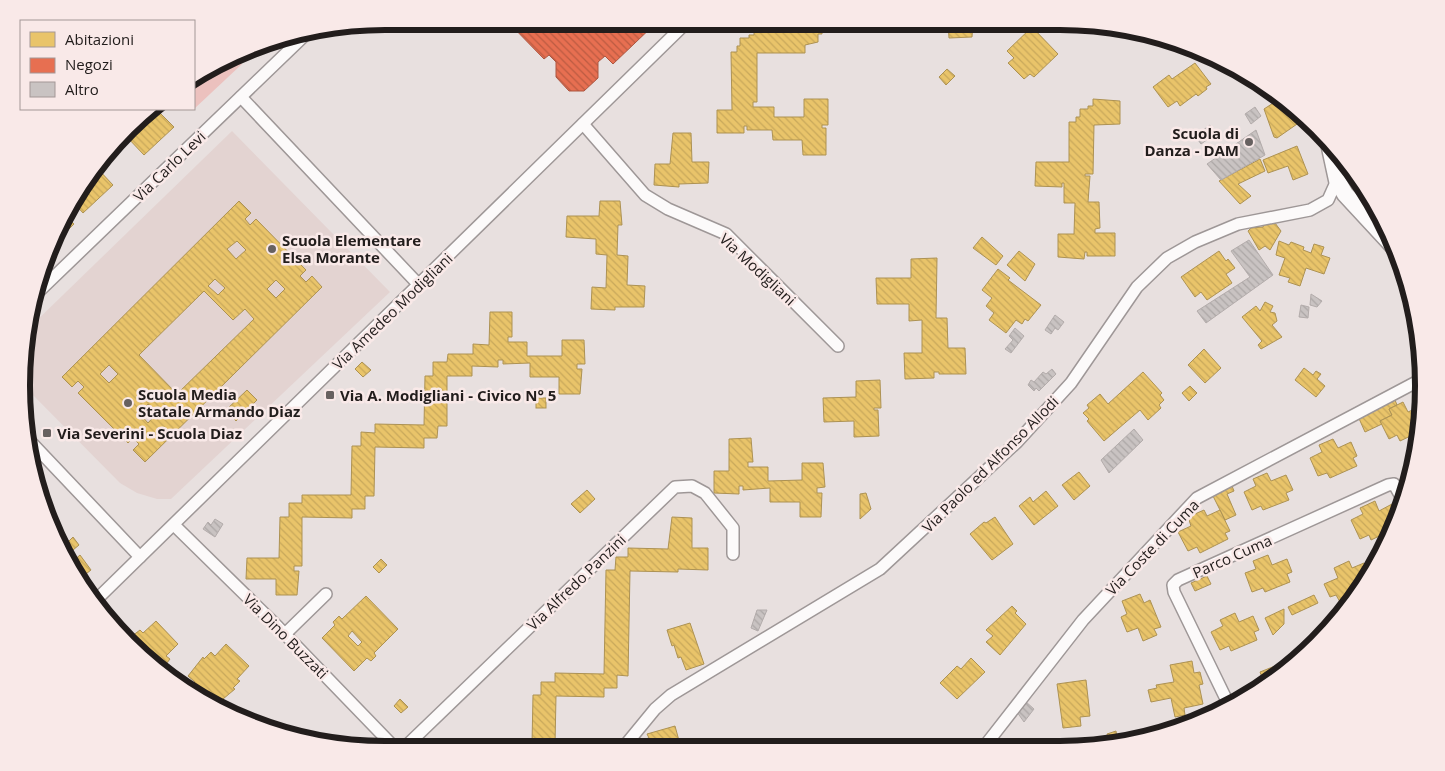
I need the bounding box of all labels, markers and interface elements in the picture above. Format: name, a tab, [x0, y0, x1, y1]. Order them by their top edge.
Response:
legend	[20, 20, 195, 110]
text: Abitazioni	[65, 29, 134, 49]
text: Negozi	[65, 54, 113, 74]
text: Altro	[65, 79, 99, 99]
place label: Scuola di Danza - DAM	[1144, 123, 1239, 160]
street label: Via Carlo Levi	[129, 126, 209, 206]
marker: Scuola di Danza - DAM	[1243, 136, 1255, 148]
street label: Via Modigliani	[716, 228, 800, 310]
place label: Scuola Elementare Elsa Morante	[282, 230, 421, 267]
marker: Scuola Elementare Elsa Morante	[266, 243, 278, 255]
street label: Via Amedeo Modigliani	[328, 248, 456, 374]
place label: Scuola Media Statale Armando Diaz	[138, 384, 300, 421]
place label: Via A. Modigliani - Civico N° 5	[340, 385, 556, 405]
marker: Via A. Modigliani - Civico N° 5	[324, 389, 336, 401]
street label: Via Paolo ed Alfonso Allodi	[917, 391, 1063, 537]
marker: Scuola Media Statale Armando Diaz	[122, 397, 134, 409]
place label: Via Severini - Scuola Diaz	[57, 423, 242, 443]
marker: Via Severini - Scuola Diaz	[41, 427, 53, 439]
street label: Via Coste di Cuma	[1101, 495, 1203, 599]
street label: Via Alfredo Panzini	[522, 530, 630, 634]
street label: Parco Cuma	[1189, 530, 1275, 582]
street label: Via Dino Buzzati	[239, 589, 333, 683]

